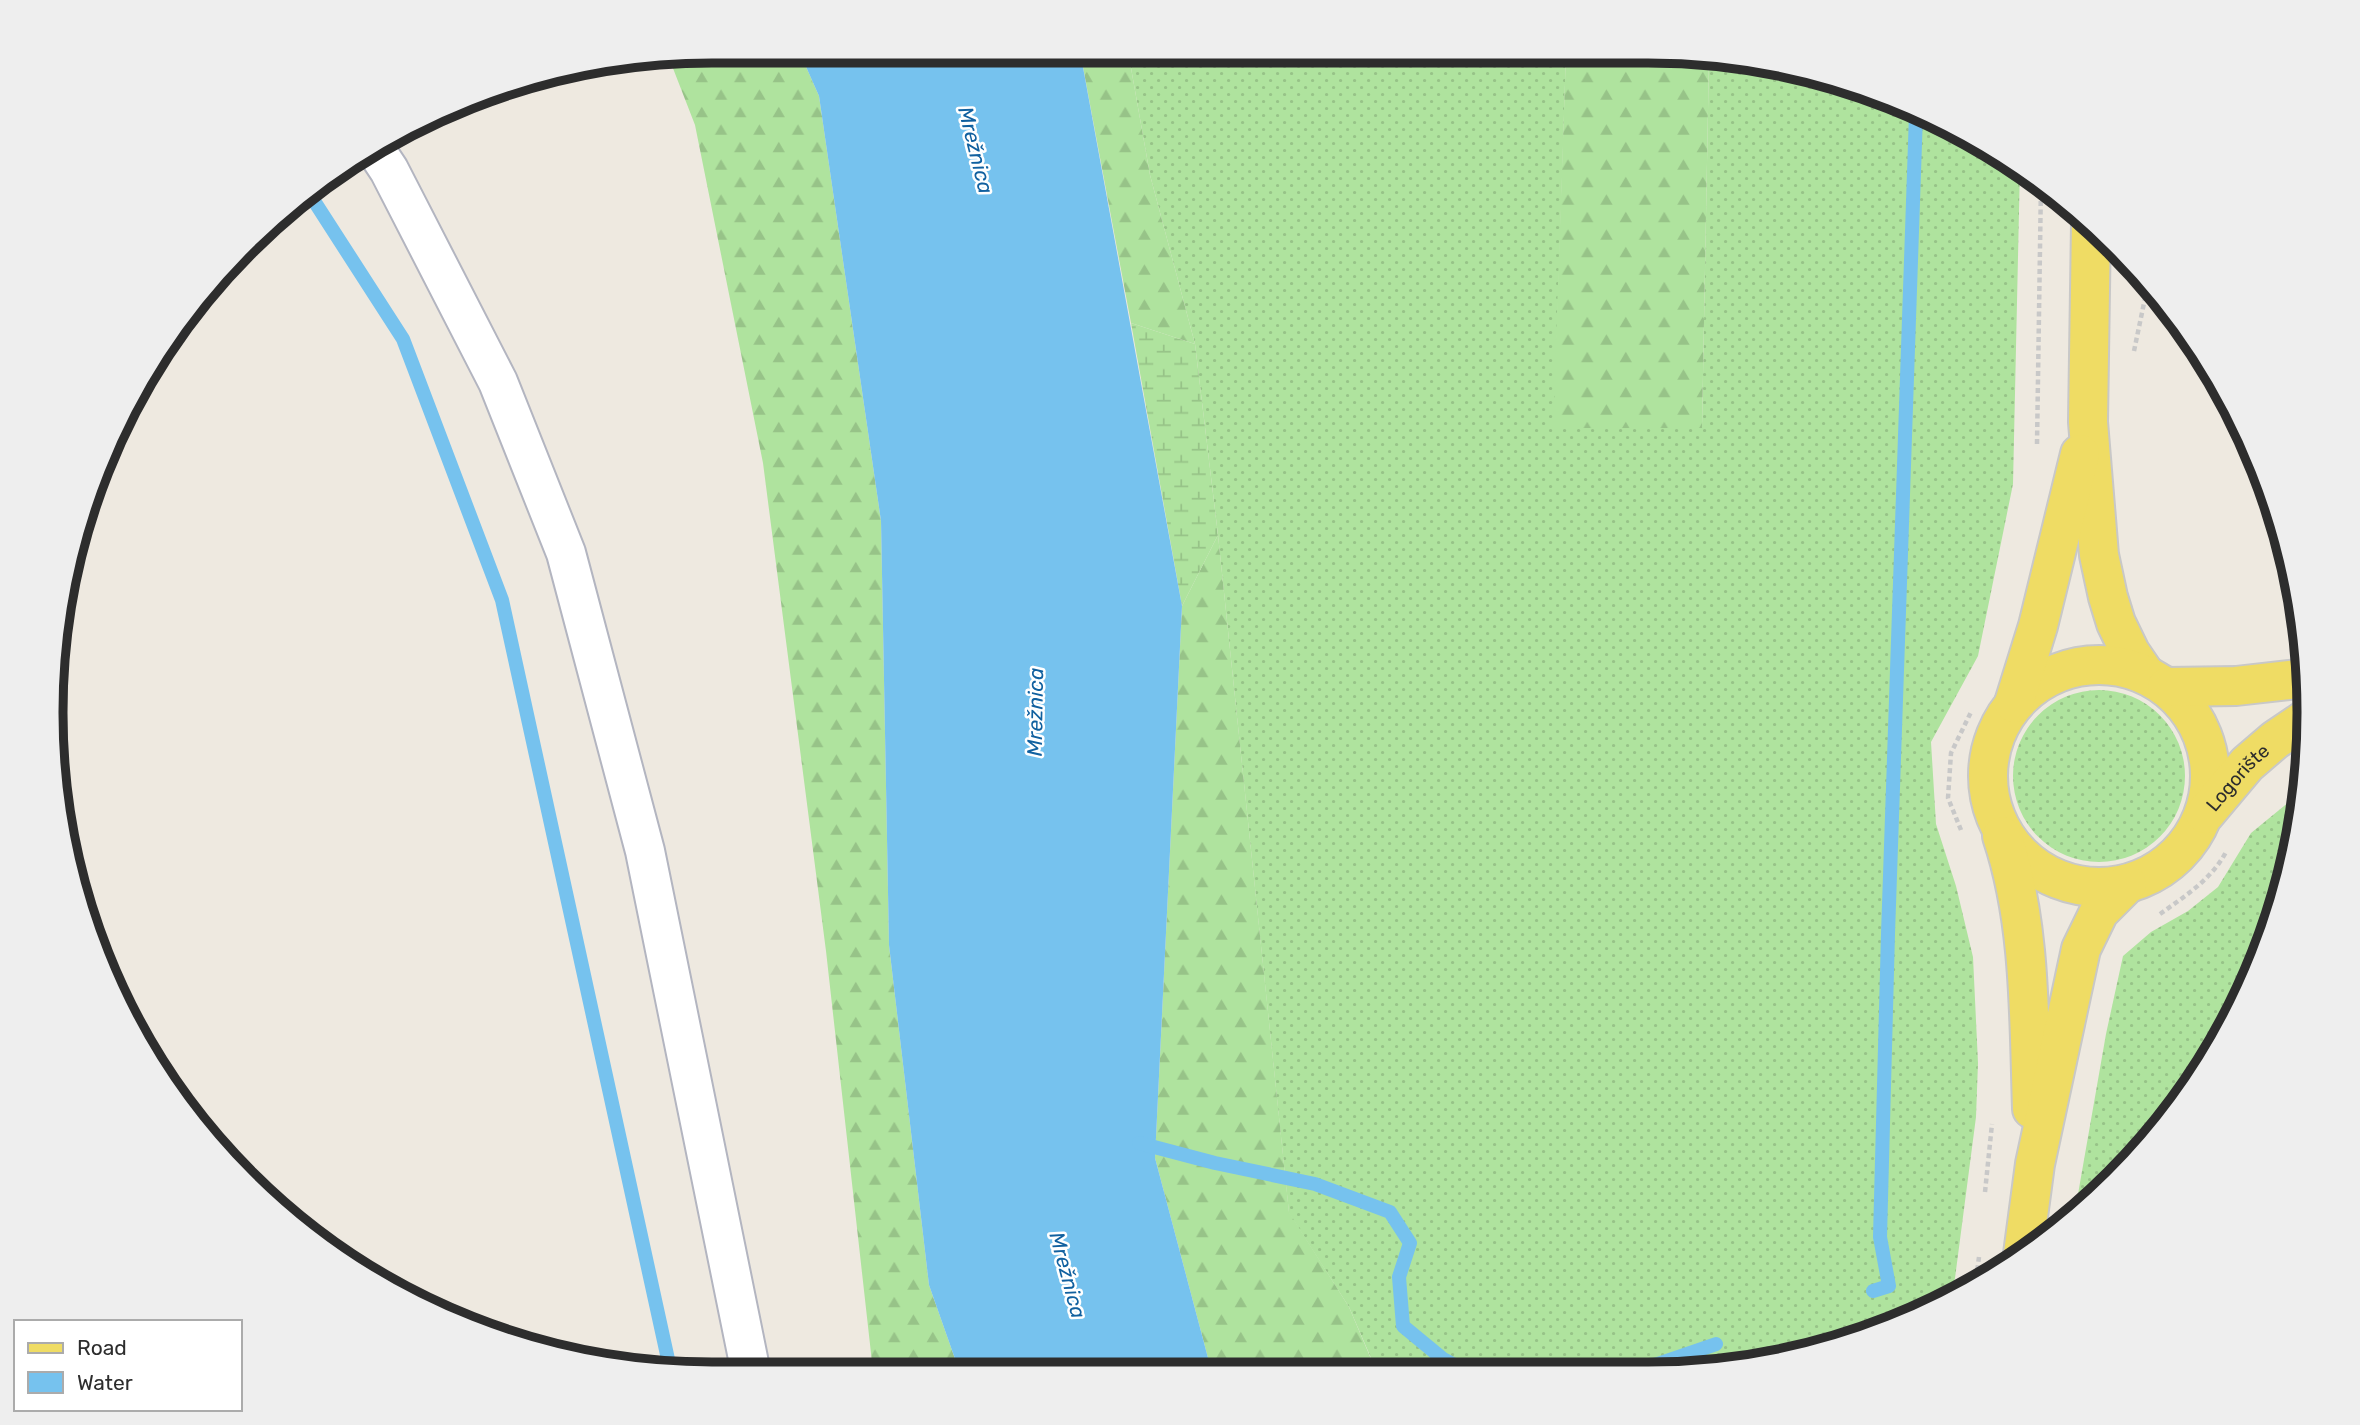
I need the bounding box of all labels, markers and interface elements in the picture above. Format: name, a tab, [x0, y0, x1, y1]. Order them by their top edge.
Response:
water label: Mrežnica	[953, 104, 999, 196]
water label: Mrežnica	[1022, 667, 1048, 757]
street label: Logorište	[2201, 739, 2274, 816]
water label: Mrežnica	[1044, 1229, 1092, 1321]
legend	[14, 1320, 242, 1411]
text: Road	[77, 1335, 127, 1360]
text: Water	[77, 1370, 133, 1395]

